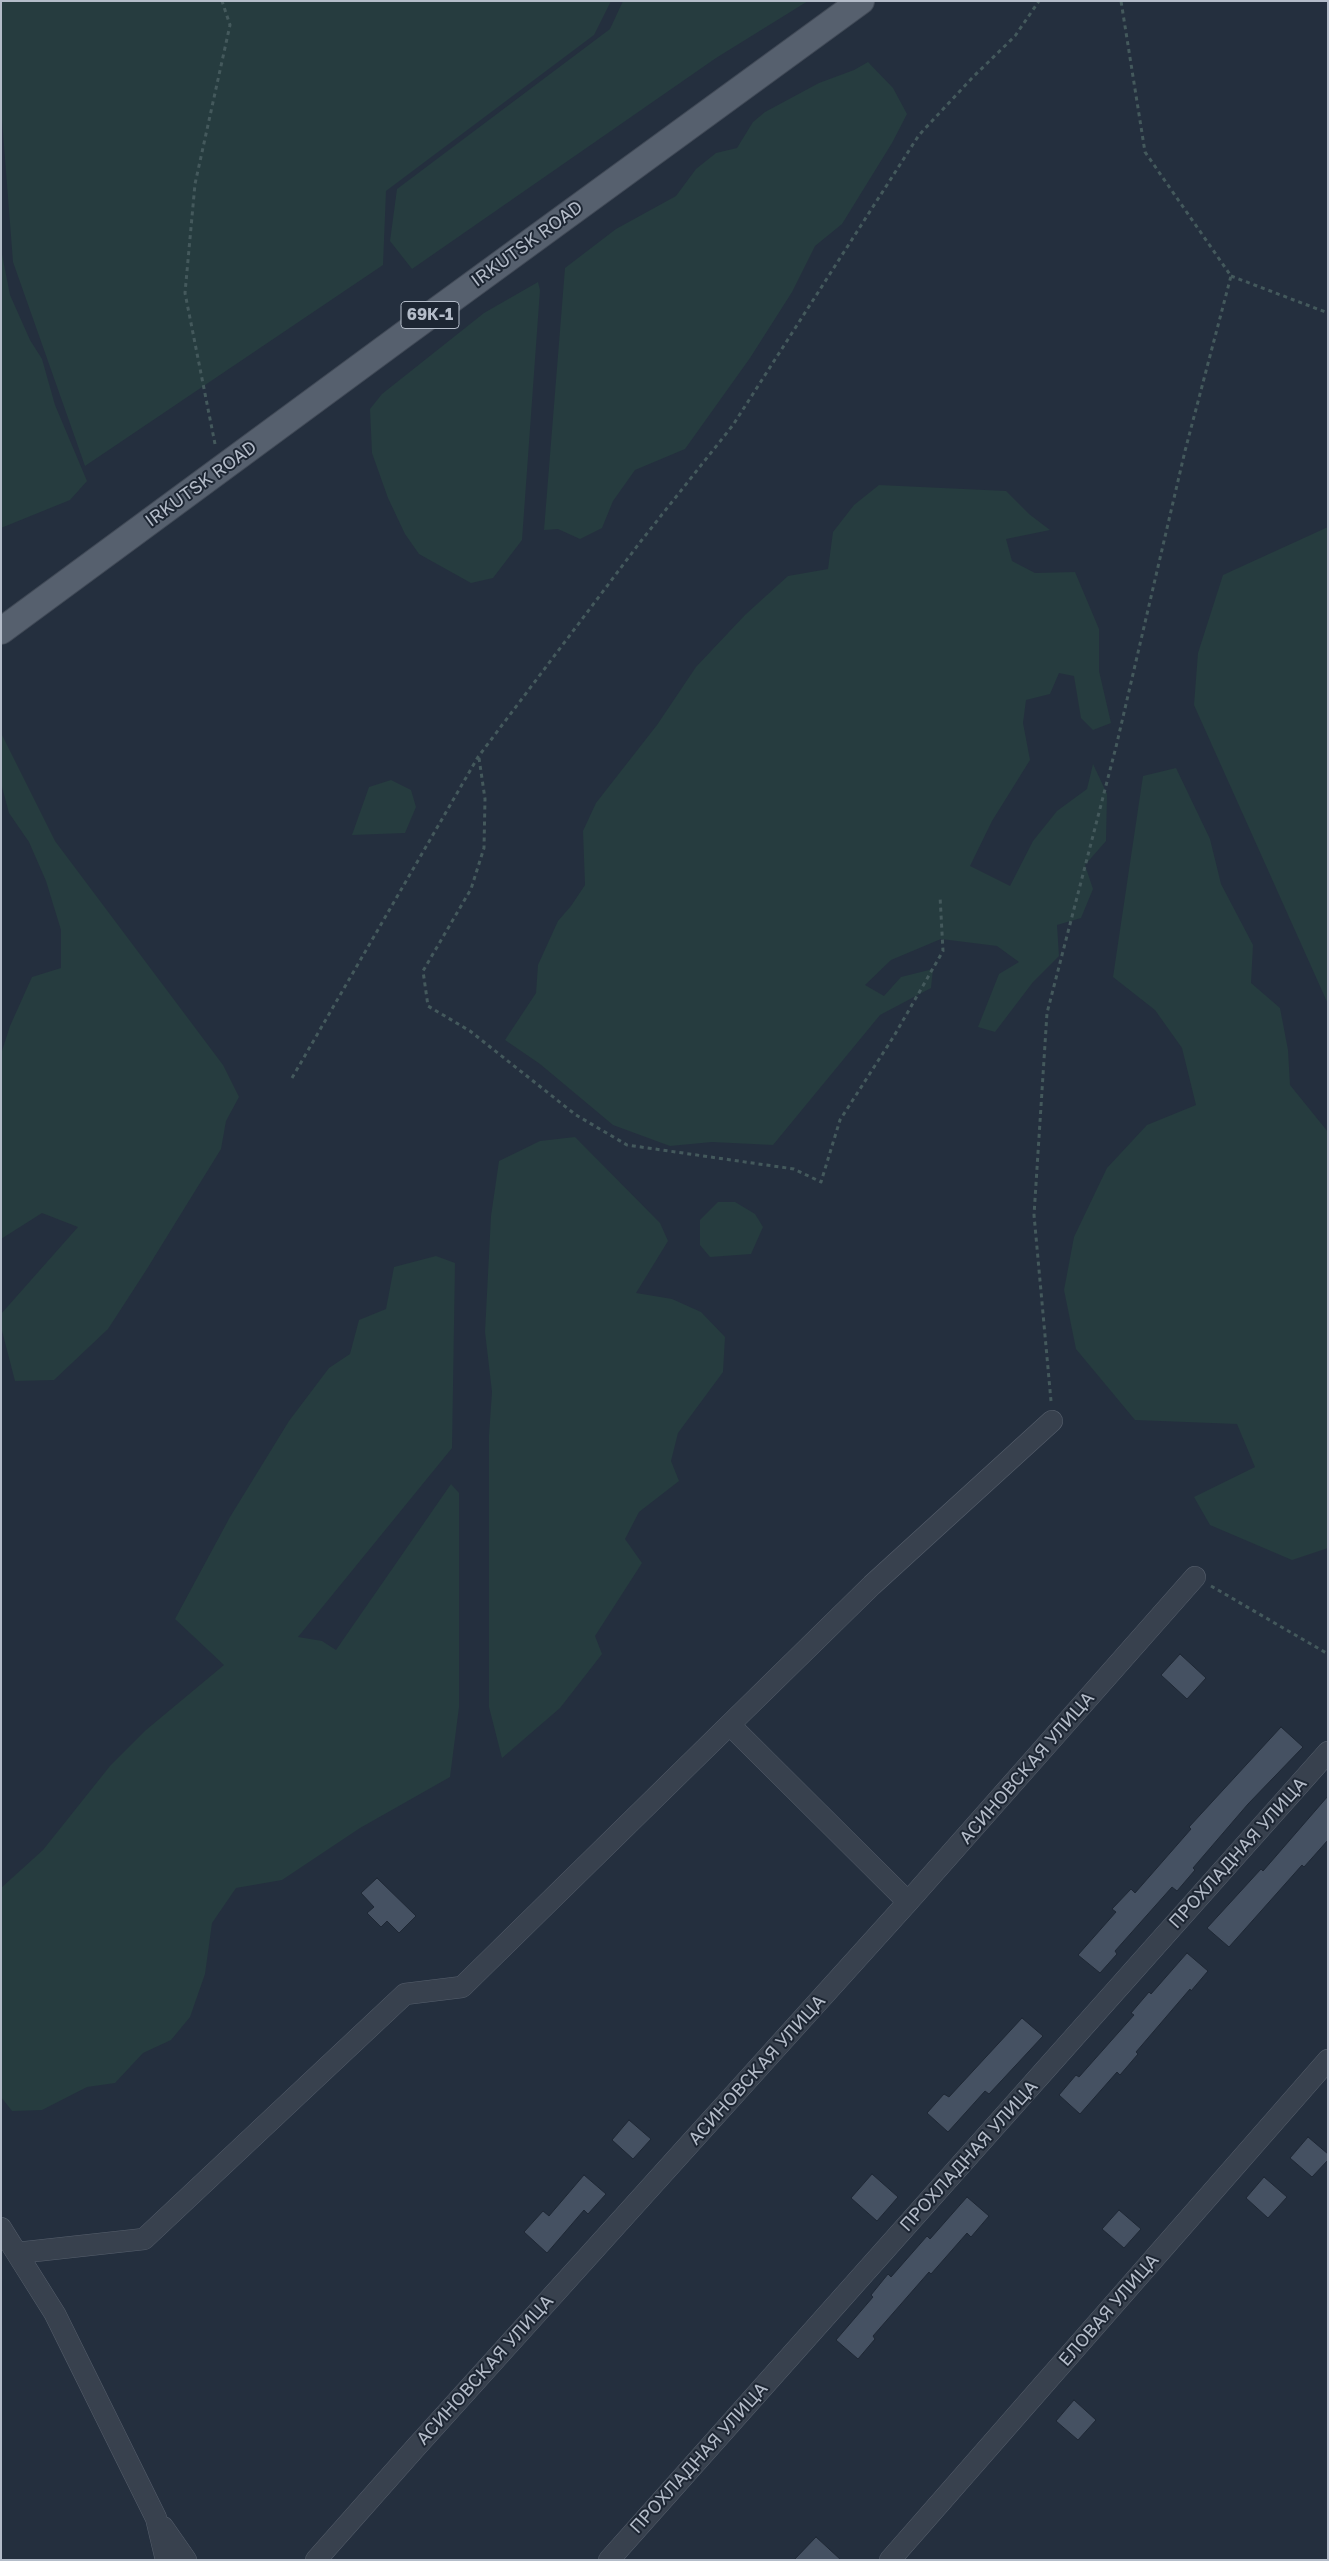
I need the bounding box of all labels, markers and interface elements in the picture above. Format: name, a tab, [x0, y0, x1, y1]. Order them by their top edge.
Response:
street label: IRKUTSK ROAD	[467, 196, 587, 292]
road number: 69К-1	[401, 302, 459, 328]
street label: IRKUTSK ROAD	[141, 436, 261, 532]
street label: АСИНОВСКАЯ УЛИЦА	[955, 1688, 1099, 1848]
street label: ПРОХЛАДНАЯ УЛИЦА	[1165, 1773, 1311, 1933]
street label: АСИНОВСКАЯ УЛИЦА	[684, 1991, 830, 2149]
street label: ПРОХЛАДНАЯ УЛИЦА	[896, 2076, 1042, 2236]
street label: ЕЛОВАЯ УЛИЦА	[1054, 2249, 1164, 2371]
street label: АСИНОВСКАЯ УЛИЦА	[412, 2291, 558, 2449]
street label: ПРОХЛАДНАЯ УЛИЦА	[626, 2378, 772, 2538]

